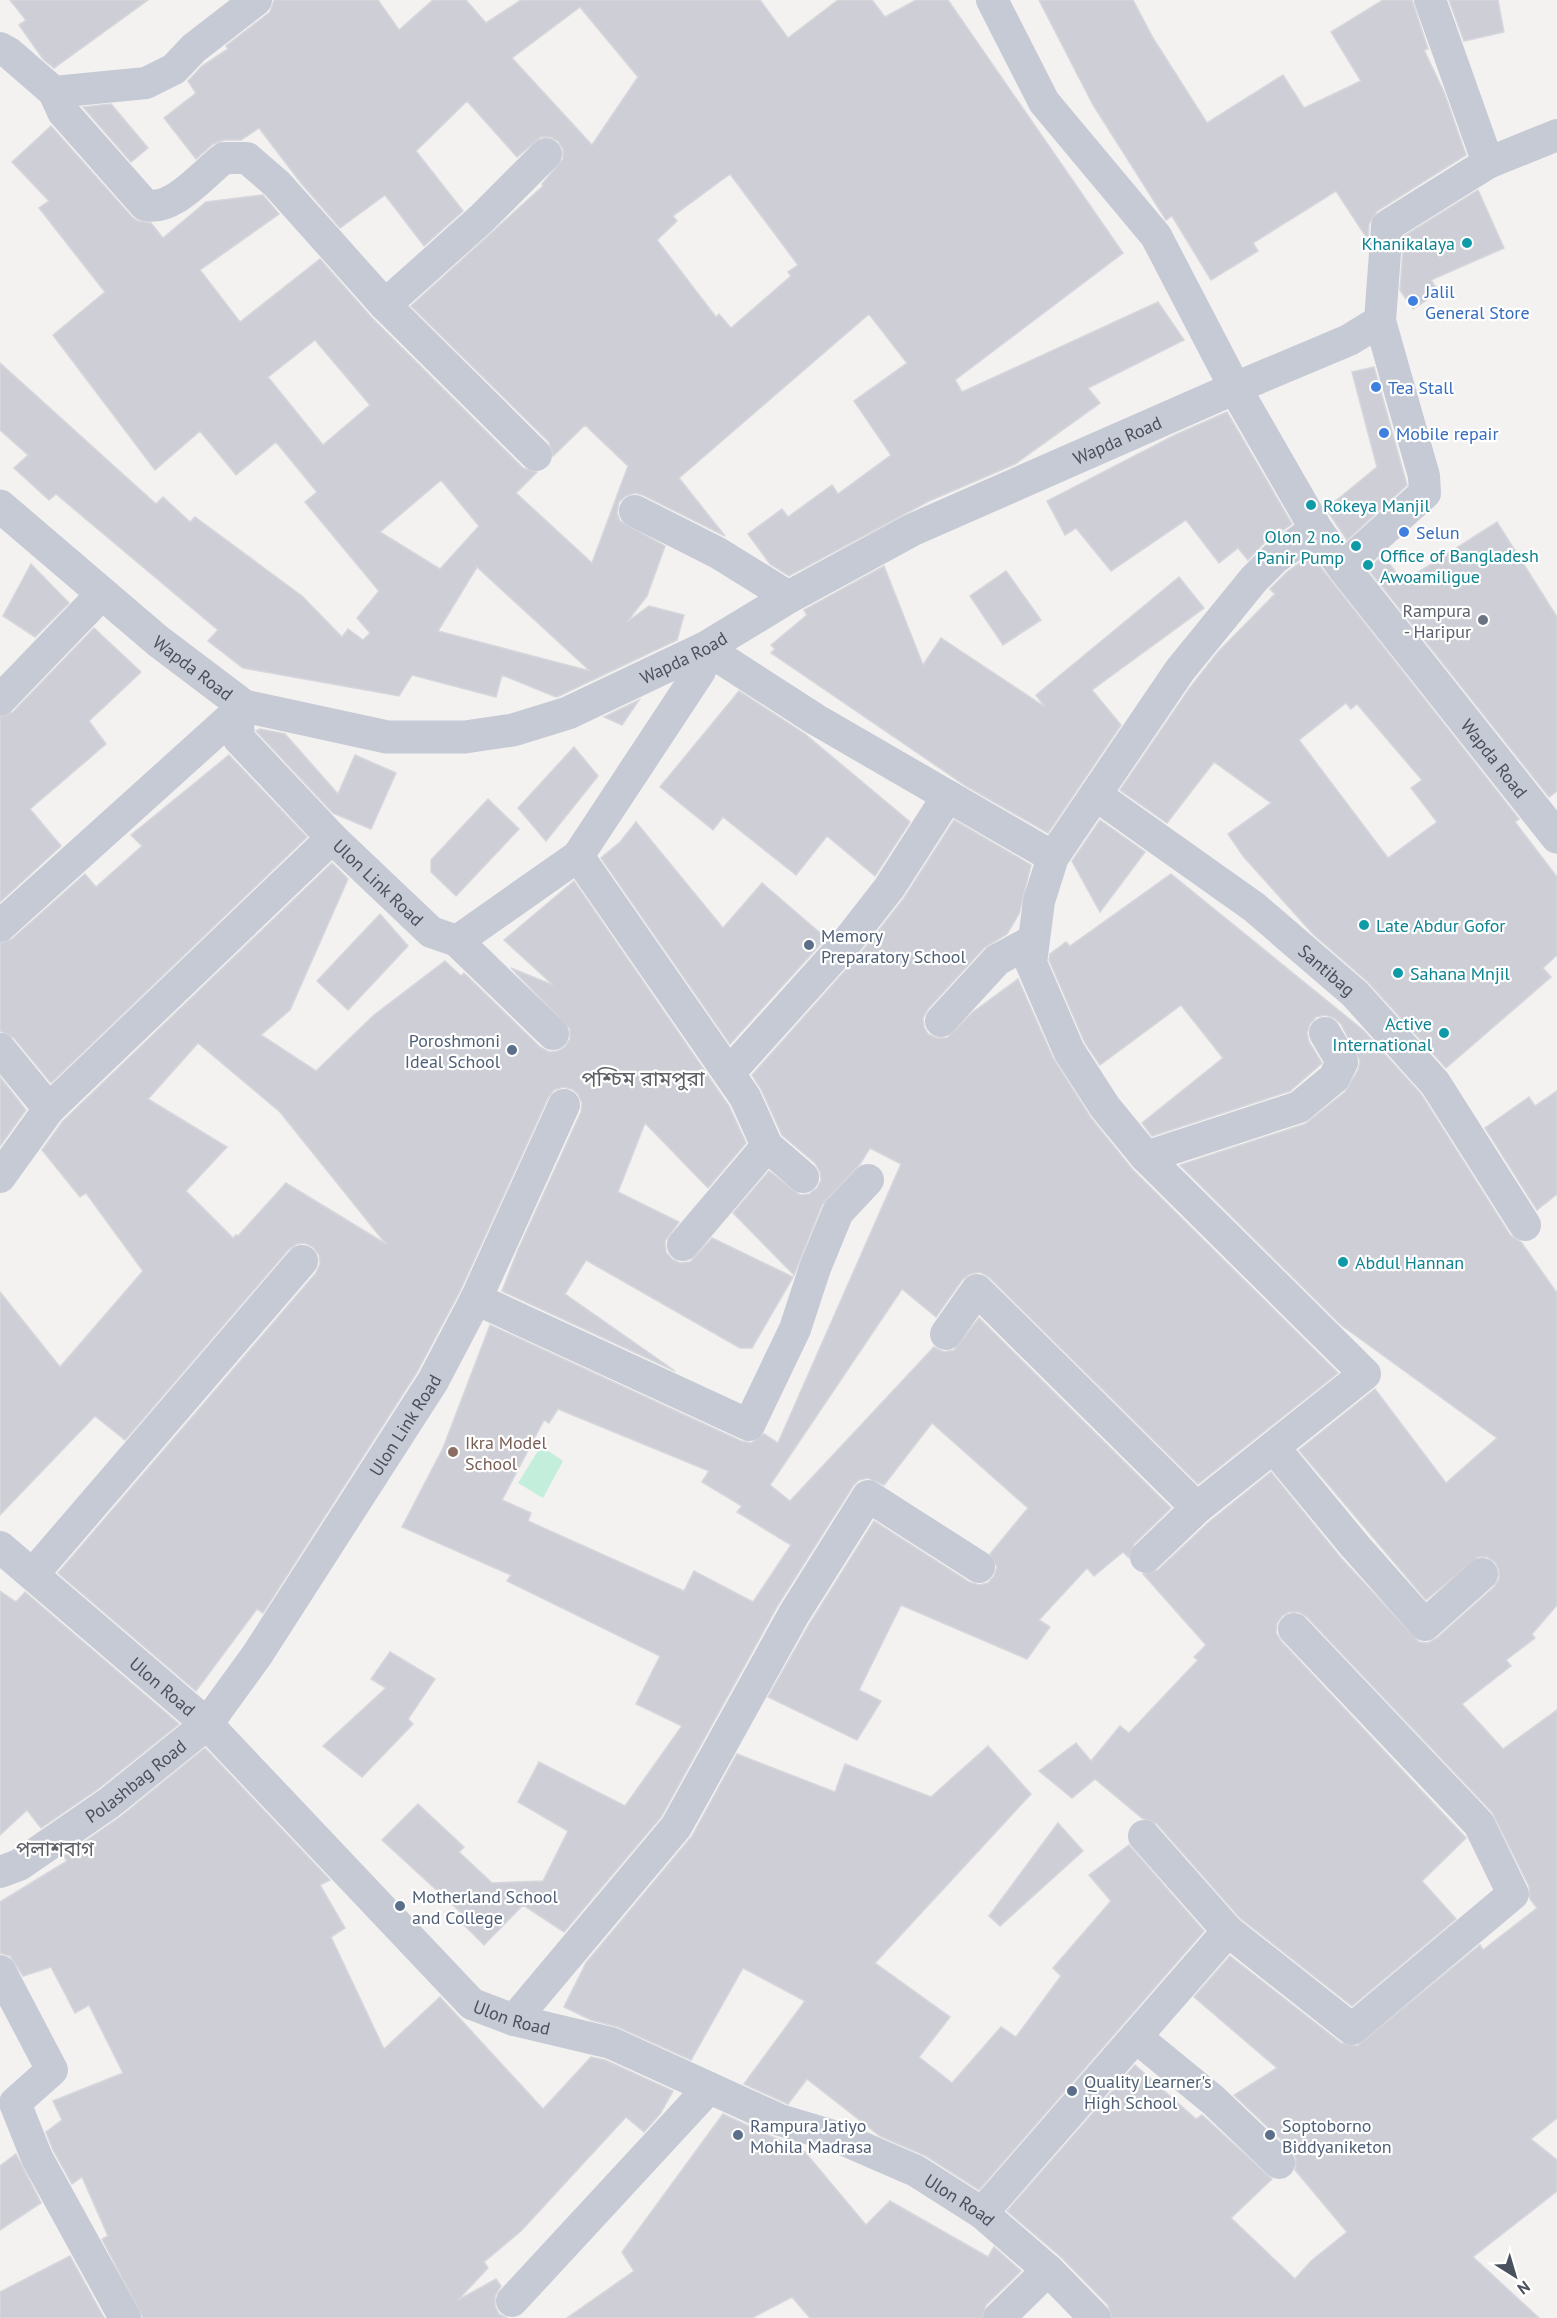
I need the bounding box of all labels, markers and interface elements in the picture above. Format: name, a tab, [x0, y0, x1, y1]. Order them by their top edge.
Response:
place label: Khanikalaya	[1362, 232, 1455, 255]
marker: Khanikalaya	[1460, 236, 1474, 250]
place label: Jalil General Store	[1424, 280, 1530, 324]
marker: Jalil General Store	[1406, 294, 1420, 308]
place label: Tea Stall	[1388, 376, 1454, 399]
marker: Tea Stall	[1369, 380, 1383, 394]
street label: Wapda Road	[1069, 410, 1165, 469]
place label: Mobile repair	[1396, 422, 1499, 445]
marker: Mobile repair	[1377, 426, 1391, 440]
place label: Rokeya Manjil	[1323, 494, 1430, 517]
marker: Rokeya Manjil	[1304, 498, 1318, 512]
place label: Selun	[1416, 521, 1460, 544]
place label: Olon 2 no. Panir Pump	[1257, 525, 1344, 569]
marker: Selun	[1397, 525, 1411, 539]
marker: Olon 2 no. Panir Pump	[1349, 539, 1363, 553]
place label: Office of Bangladesh Awoamiligue	[1380, 544, 1539, 588]
marker: Office of Bangladesh Awoamiligue	[1361, 558, 1375, 572]
place label: Rampura - Haripur	[1402, 599, 1471, 643]
marker: Rampura - Haripur	[1476, 613, 1490, 627]
street label: Wapda Road	[636, 626, 731, 689]
street label: Wapda Road	[149, 630, 238, 705]
street label: Wapda Road	[1456, 714, 1533, 802]
street label: Ulon Link Road	[328, 834, 429, 931]
place label: Late Abdur Gofor	[1376, 914, 1505, 937]
marker: Late Abdur Gofor	[1357, 918, 1371, 932]
place label: Memory Preparatory School	[821, 924, 966, 968]
marker: Memory Preparatory School	[802, 938, 816, 952]
street label: Santibag	[1294, 939, 1360, 1001]
place label: Sahana Mnjil	[1410, 962, 1511, 985]
marker: Sahana Mnjil	[1391, 966, 1405, 980]
place label: Active International	[1332, 1012, 1433, 1056]
marker: Active International	[1437, 1026, 1451, 1040]
place label: Poroshmoni Ideal School	[405, 1029, 501, 1073]
marker: Poroshmoni Ideal School	[505, 1043, 519, 1057]
district label: পশ্চিম রামপুরা	[581, 1065, 705, 1092]
place label: Abdul Hannan	[1355, 1251, 1464, 1274]
marker: Abdul Hannan	[1336, 1255, 1350, 1269]
street label: Ulon Link Road	[364, 1370, 446, 1480]
place label: Ikra Model School	[465, 1431, 547, 1475]
marker: Ikra Model School	[446, 1445, 460, 1459]
street label: Ulon Road	[125, 1652, 200, 1721]
street label: Polashbag Road	[81, 1734, 191, 1828]
district label: পলাশবাগ	[16, 1836, 95, 1862]
place label: Motherland School and College	[412, 1885, 558, 1929]
marker: Motherland School and College	[393, 1899, 407, 1913]
street label: Ulon Road	[470, 1994, 553, 2040]
place label: Quality Learner's High School	[1084, 2070, 1212, 2114]
marker: Quality Learner's High School	[1065, 2084, 1079, 2098]
place label: Rampura Jatiyo Mohila Madrasa	[750, 2114, 872, 2158]
place label: Soptoborno Biddyaniketon	[1282, 2114, 1392, 2158]
marker: Rampura Jatiyo Mohila Madrasa	[731, 2128, 745, 2142]
marker: Soptoborno Biddyaniketon	[1263, 2128, 1277, 2142]
street label: Ulon Road	[920, 2168, 1000, 2231]
north arrow	[1485, 2246, 1545, 2306]
text: N	[1514, 2277, 1534, 2299]

